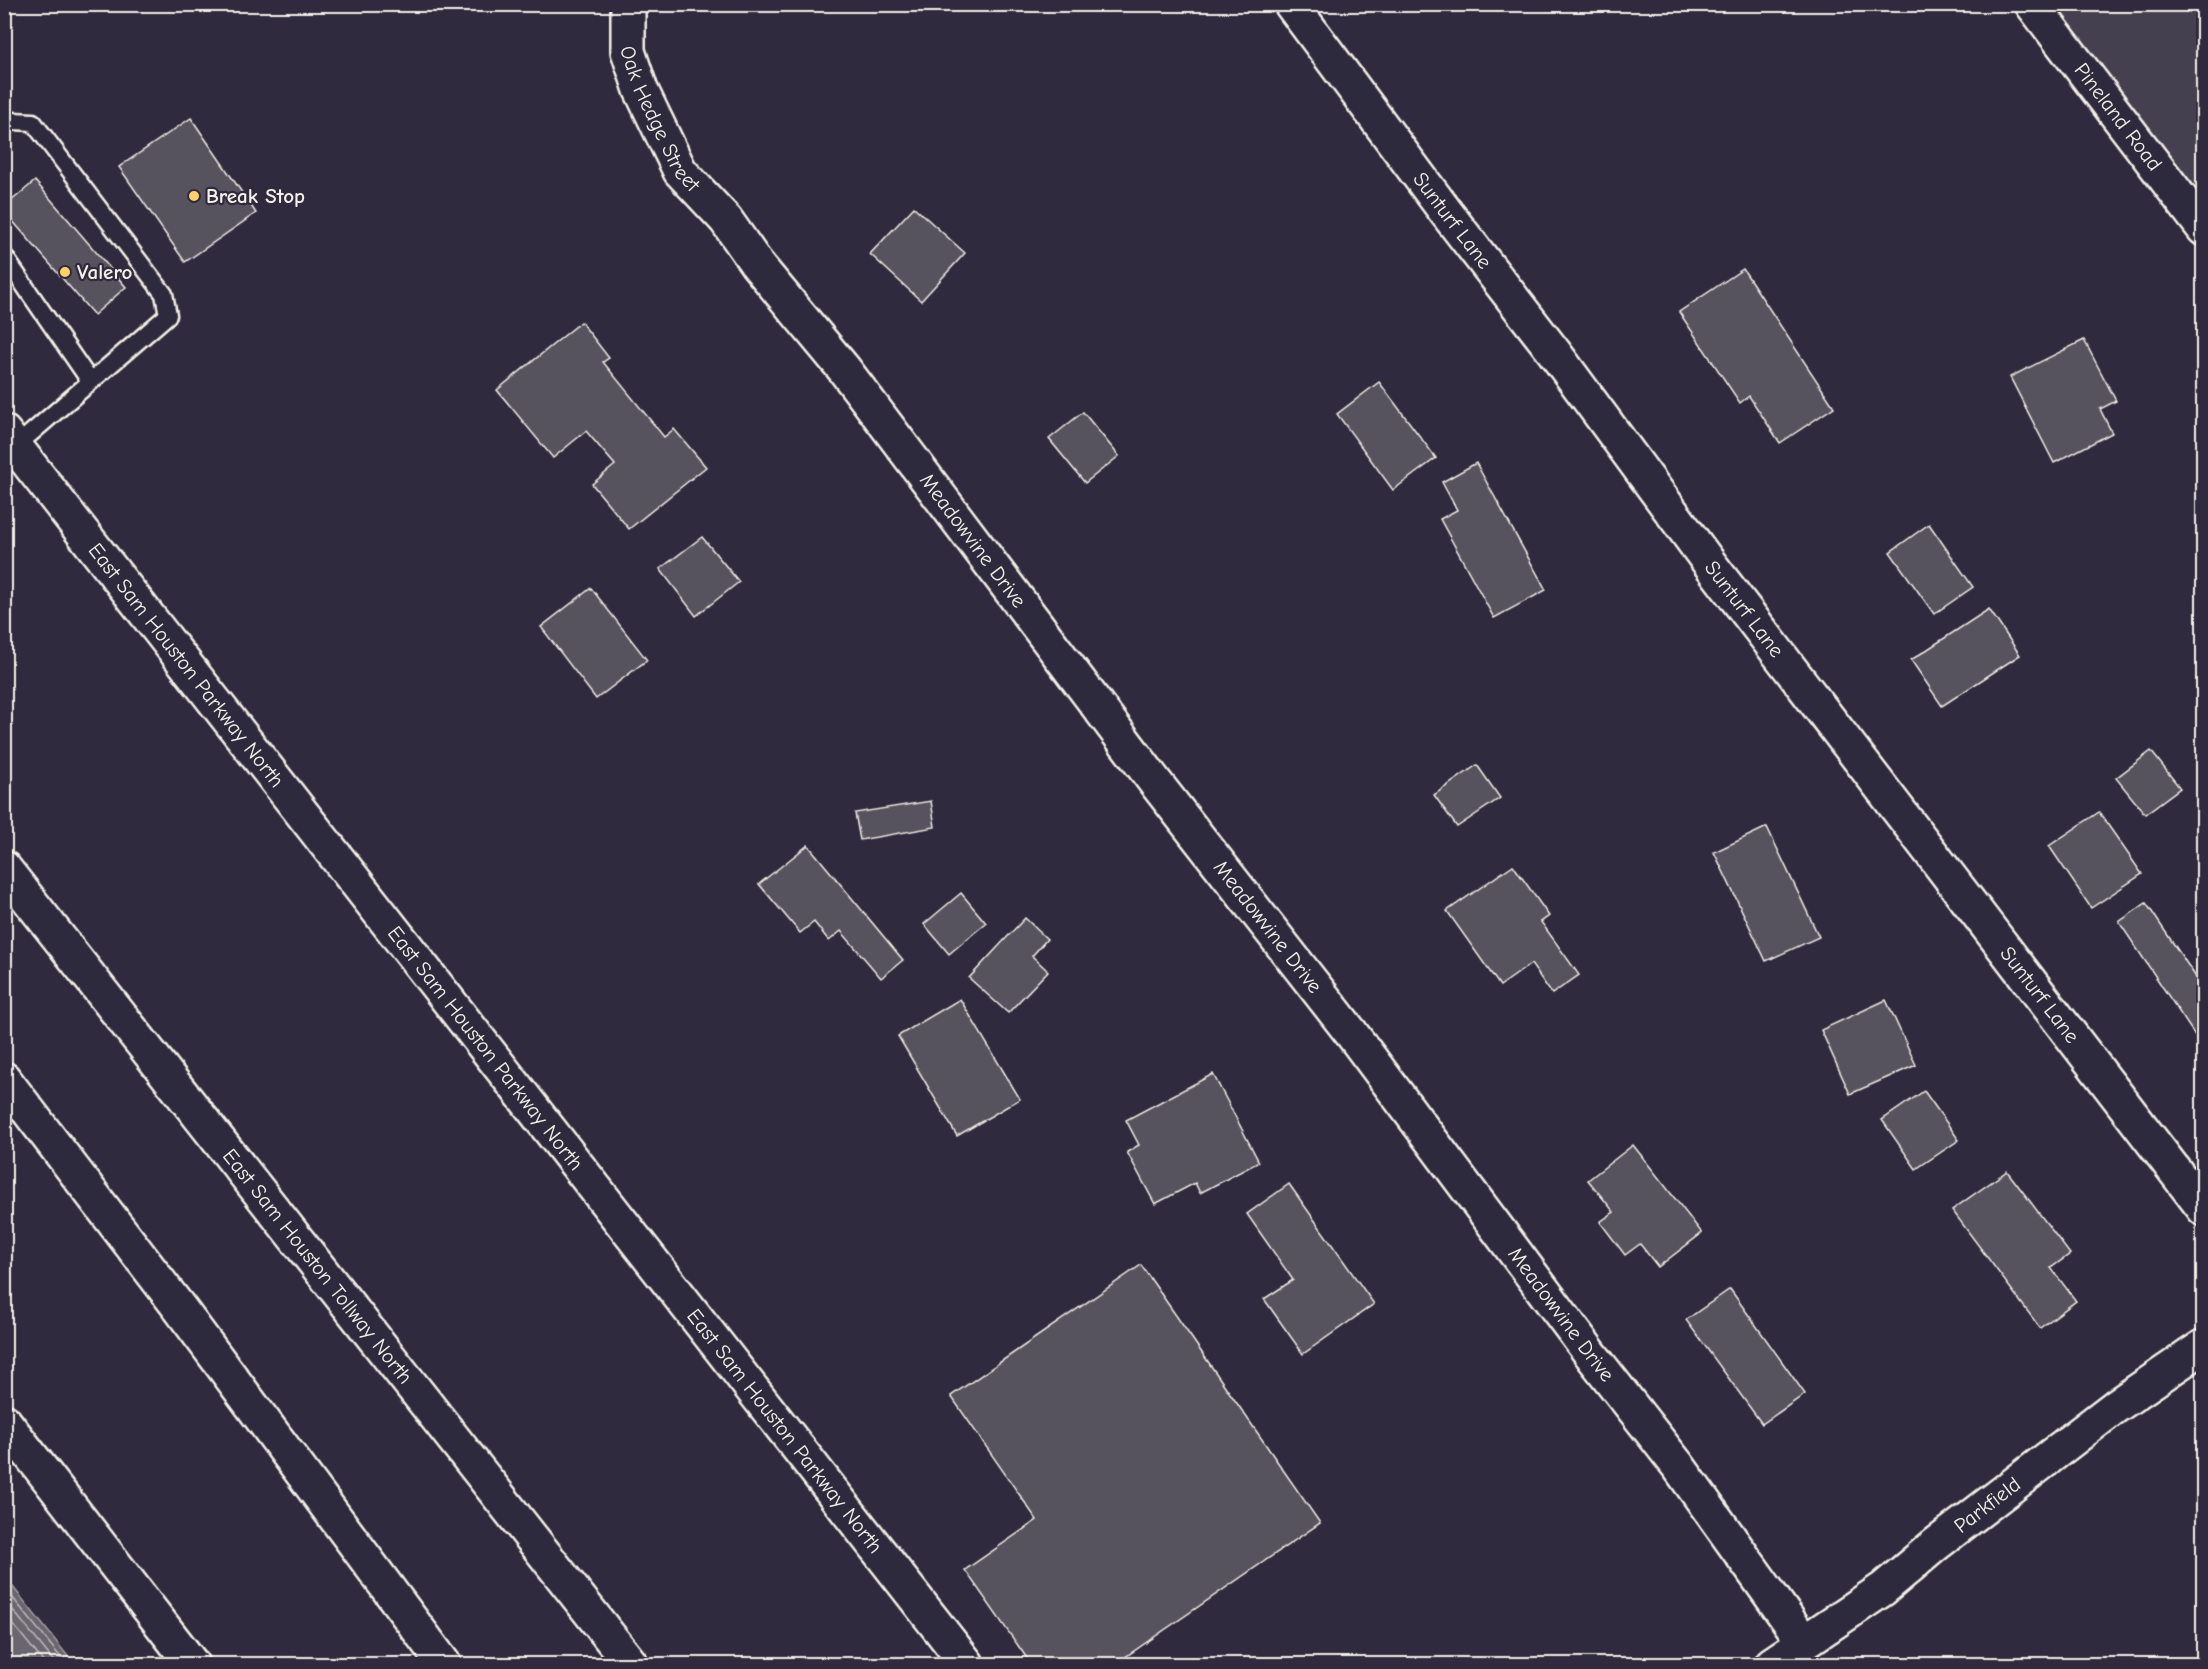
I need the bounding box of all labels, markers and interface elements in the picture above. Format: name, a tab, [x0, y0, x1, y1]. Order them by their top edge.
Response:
street label: Oak Hedge Street	[615, 43, 706, 197]
street label: Pineland Road	[2069, 58, 2167, 175]
street label: Sunturf Lane	[1408, 167, 1497, 273]
place label: Break Stop	[206, 184, 305, 208]
marker: Break Stop	[187, 189, 201, 203]
place label: Valero	[77, 260, 133, 284]
marker: Valero	[58, 265, 72, 279]
street label: Meadowvine Drive	[915, 469, 1031, 612]
street label: East Sam Houston Parkway North	[83, 538, 289, 792]
street label: Sunturf Lane	[1700, 556, 1789, 662]
street label: Meadowvine Drive	[1209, 856, 1327, 998]
street label: East Sam Houston Parkway North	[383, 921, 588, 1175]
street label: Sunturf Lane	[1995, 942, 2084, 1048]
street label: East Sam Houston Tollway North	[218, 1144, 418, 1389]
street label: Meadowvine Drive	[1503, 1242, 1619, 1386]
street label: East Sam Houston Parkway North	[682, 1304, 888, 1558]
street label: Parkfield	[1949, 1472, 2025, 1538]

